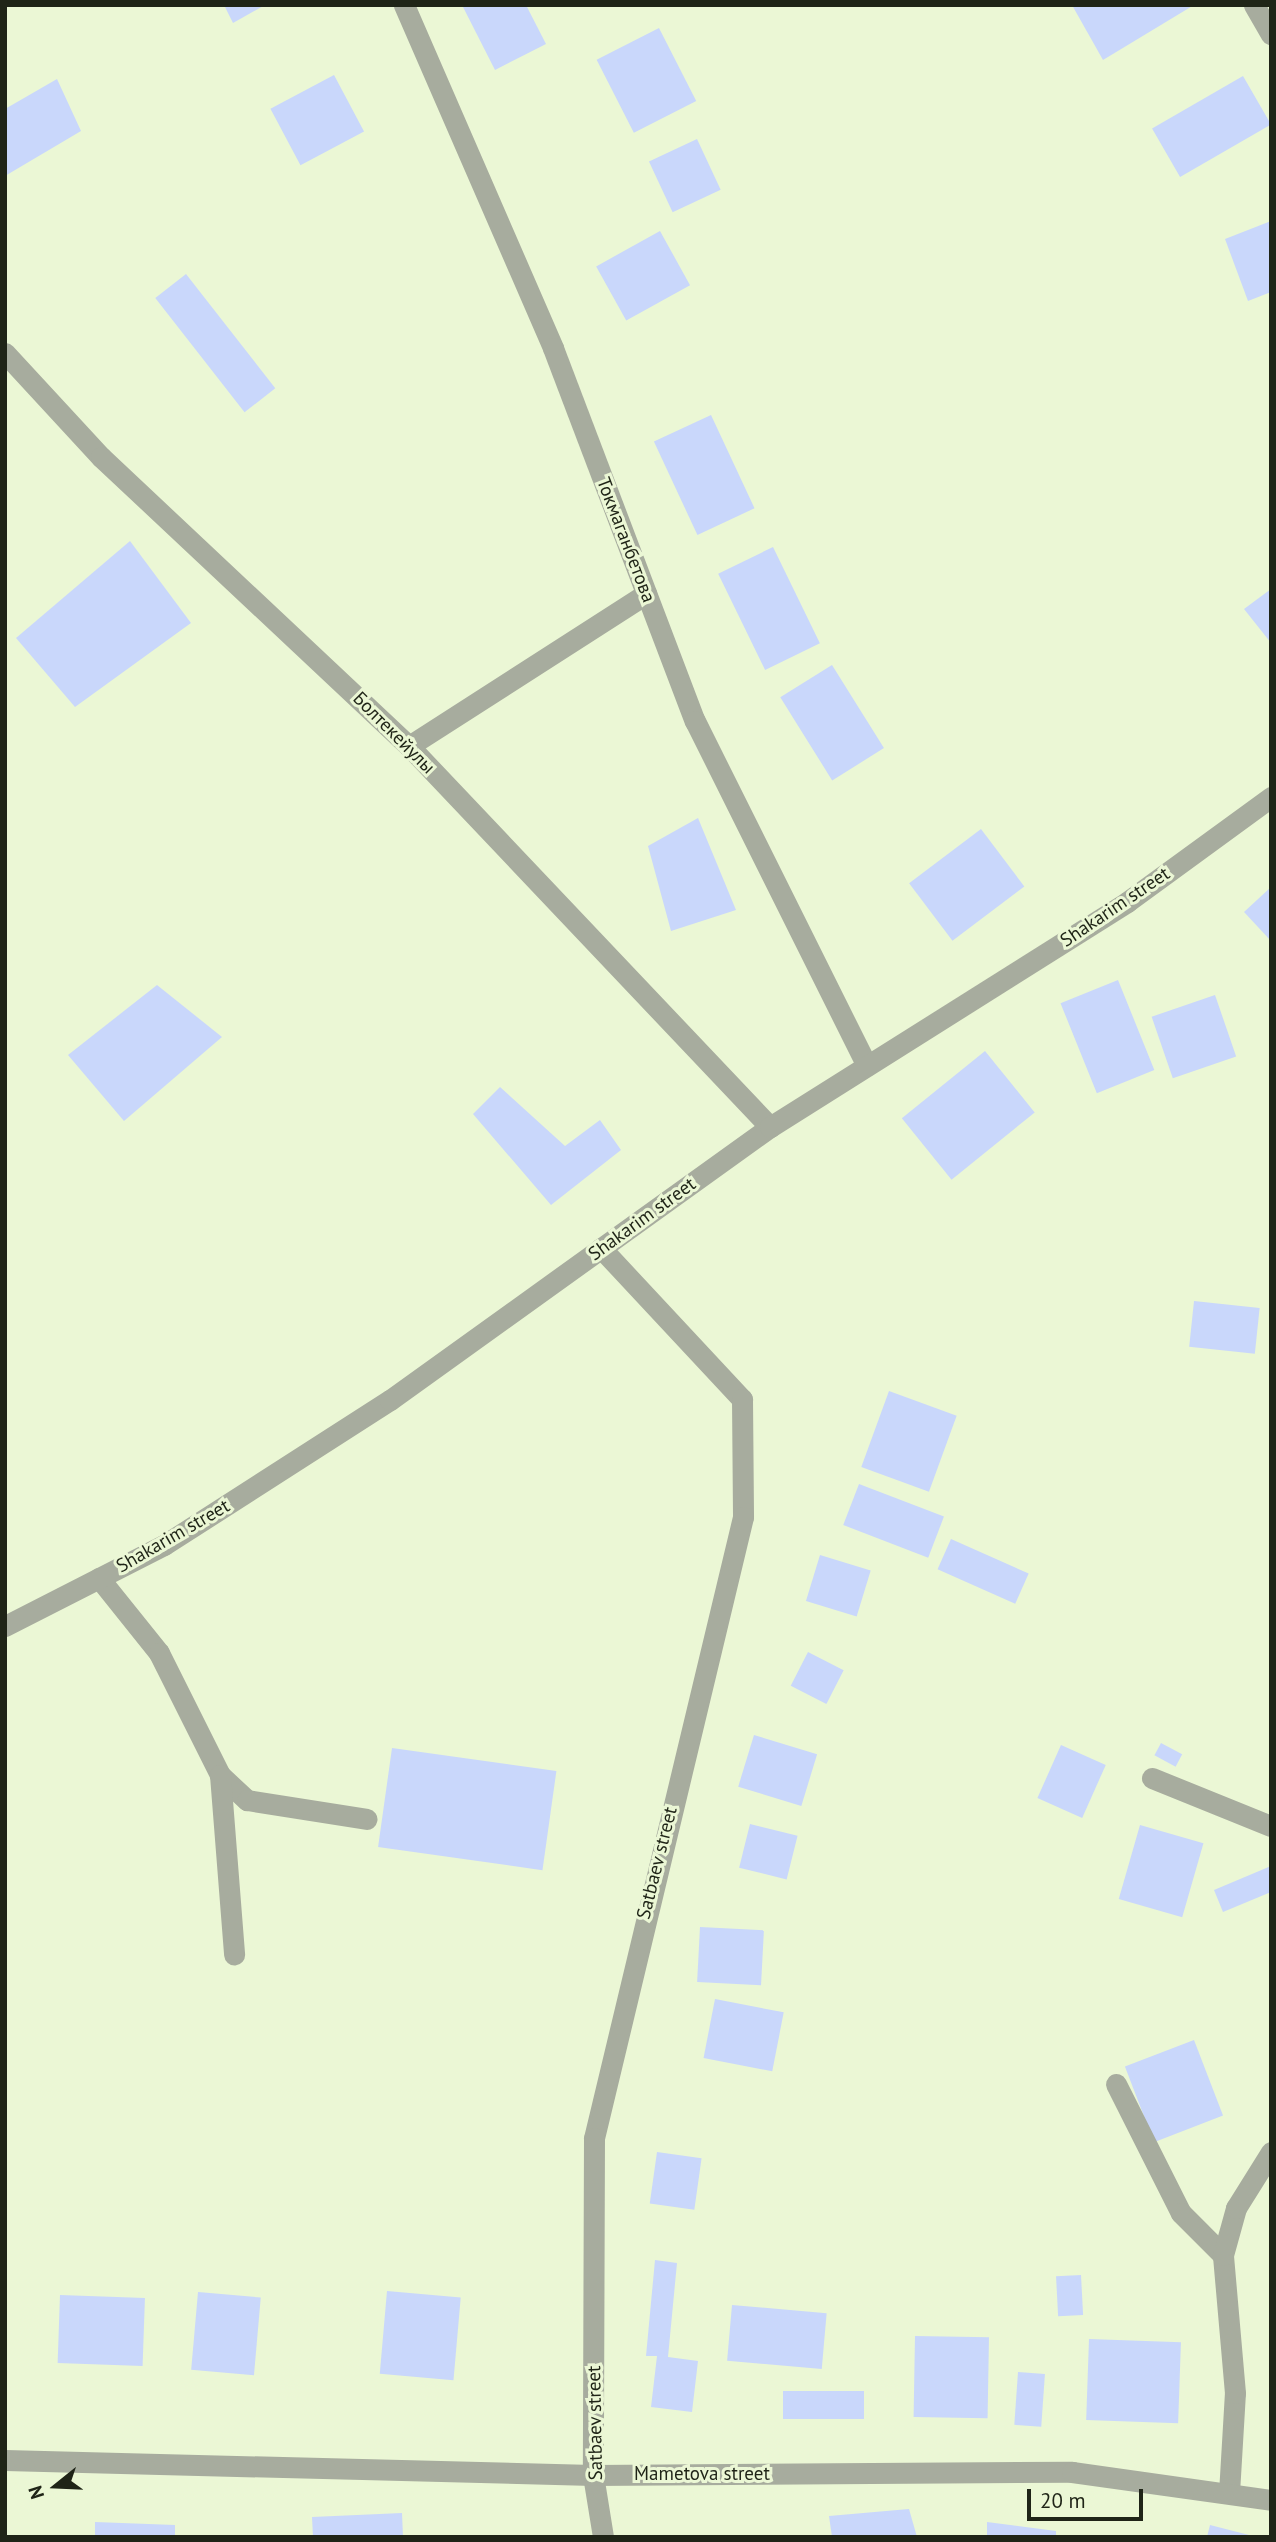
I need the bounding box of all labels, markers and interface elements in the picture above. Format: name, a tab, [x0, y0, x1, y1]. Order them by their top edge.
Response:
street label: Токмаганбетова	[592, 474, 660, 606]
street label: Болтекейулы	[348, 687, 440, 779]
street label: Shakarim street	[1056, 862, 1174, 952]
street label: Shakarim street	[584, 1172, 700, 1266]
street label: Shakarim street	[112, 1494, 234, 1578]
street label: Satbaev street	[632, 1804, 682, 1922]
street label: Satbaev street	[583, 2365, 607, 2481]
north arrow	[21, 2451, 91, 2521]
street label: Mametova street	[634, 2463, 770, 2485]
scale bar	[1031, 2476, 1146, 2520]
text: N	[23, 2483, 49, 2502]
text: 20 m	[1040, 2487, 1086, 2514]

